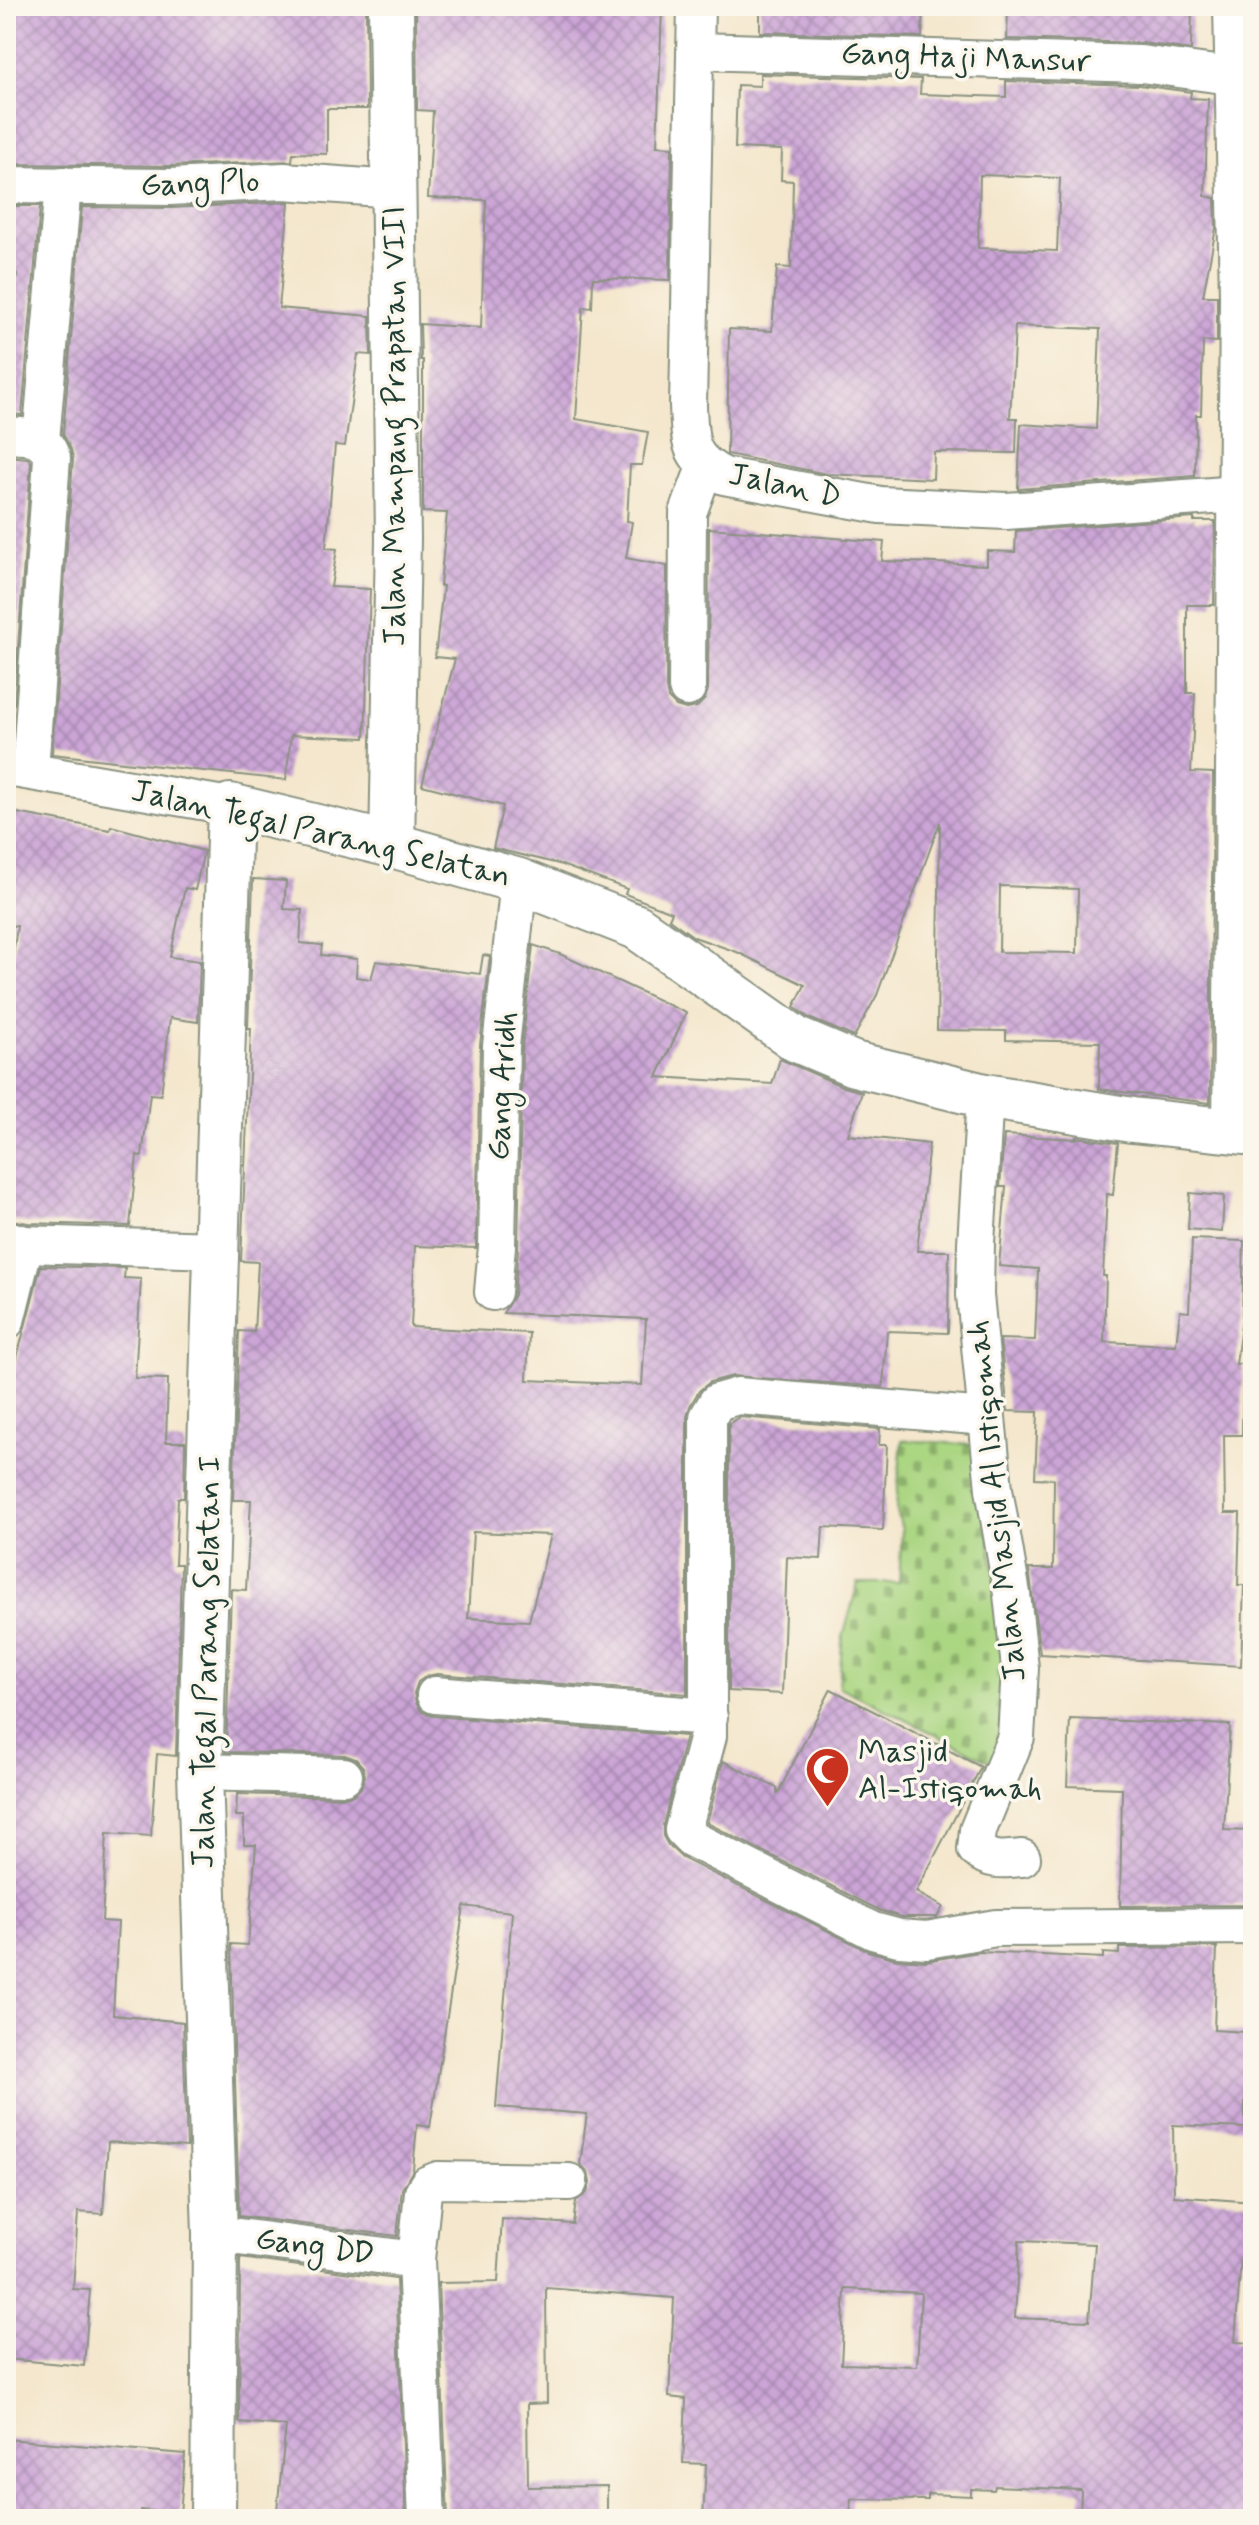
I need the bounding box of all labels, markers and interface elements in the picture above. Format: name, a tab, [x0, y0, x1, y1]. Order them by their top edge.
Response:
street label: Gang Haji Mansur	[840, 33, 1092, 85]
street label: Gang Plo	[140, 161, 260, 209]
street label: Jalan Mampang Prapatan VIII	[374, 206, 419, 646]
street label: Jalan D	[725, 454, 845, 518]
street label: Jalan Tegal Parang Selatan	[127, 770, 515, 901]
street label: Gang Aridh	[478, 1010, 530, 1162]
street label: Jalan Masjid Al Istiqomah	[957, 1318, 1037, 1684]
street label: Jalan Tegal Parang Selatan I	[182, 1455, 235, 1869]
place label: Masjid Al-Istiqomah	[858, 1731, 1042, 1810]
mosque icon: Masjid Al-Istiqomah	[803, 1746, 851, 1809]
street label: Gang DD	[253, 2218, 377, 2278]

